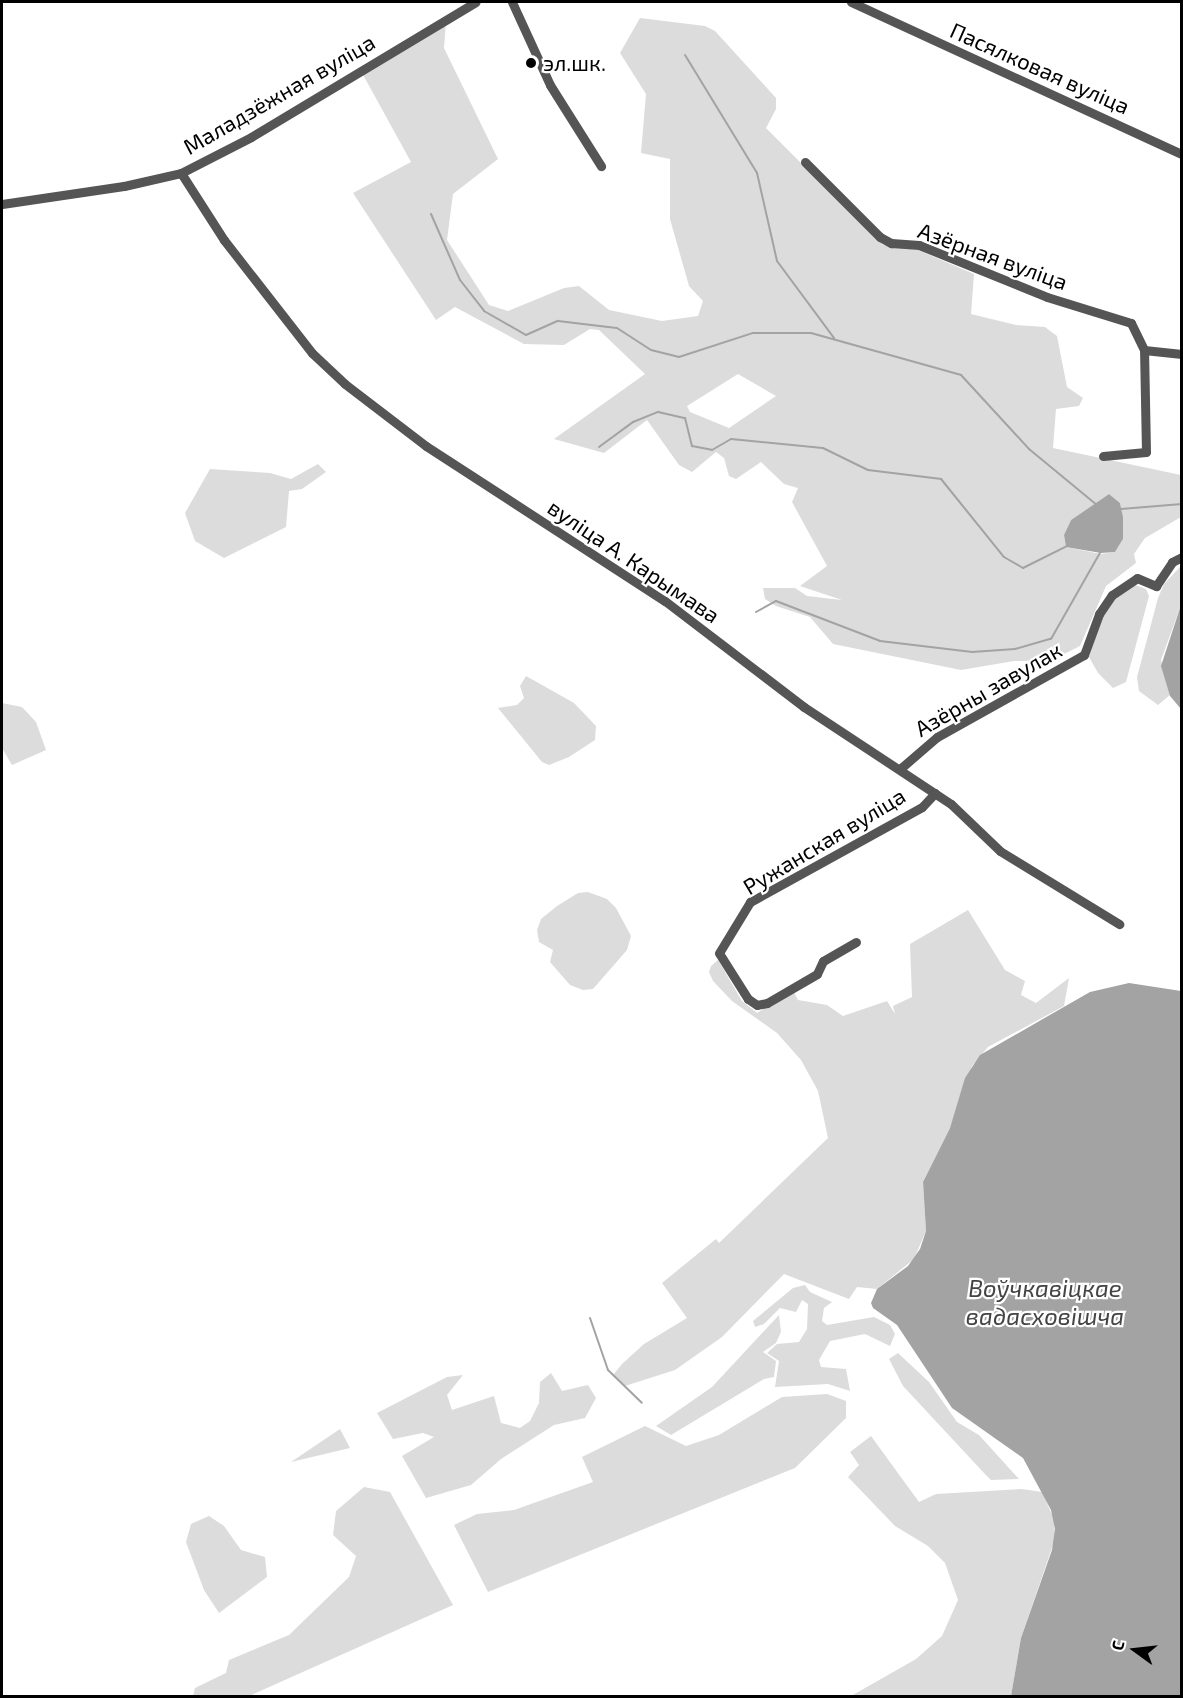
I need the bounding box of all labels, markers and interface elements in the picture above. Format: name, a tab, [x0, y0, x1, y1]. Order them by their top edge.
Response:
street label: Пасялковая вуліца	[946, 17, 1134, 119]
street label: Маладзёжная вуліца	[179, 28, 379, 160]
place label: эл.шк.	[543, 50, 606, 76]
marker: эл.шк.	[524, 56, 538, 70]
street label: Азёрная вуліца	[915, 217, 1071, 295]
street label: вуліца А. Карымава	[543, 494, 725, 628]
street label: Азёрны завулак	[910, 636, 1066, 742]
street label: Ружанская вуліца	[738, 782, 910, 900]
water label: Воўчкавіцкае вадасховішча	[966, 1274, 1124, 1330]
north arrow	[1105, 1620, 1165, 1680]
text: С	[1107, 1638, 1128, 1652]

